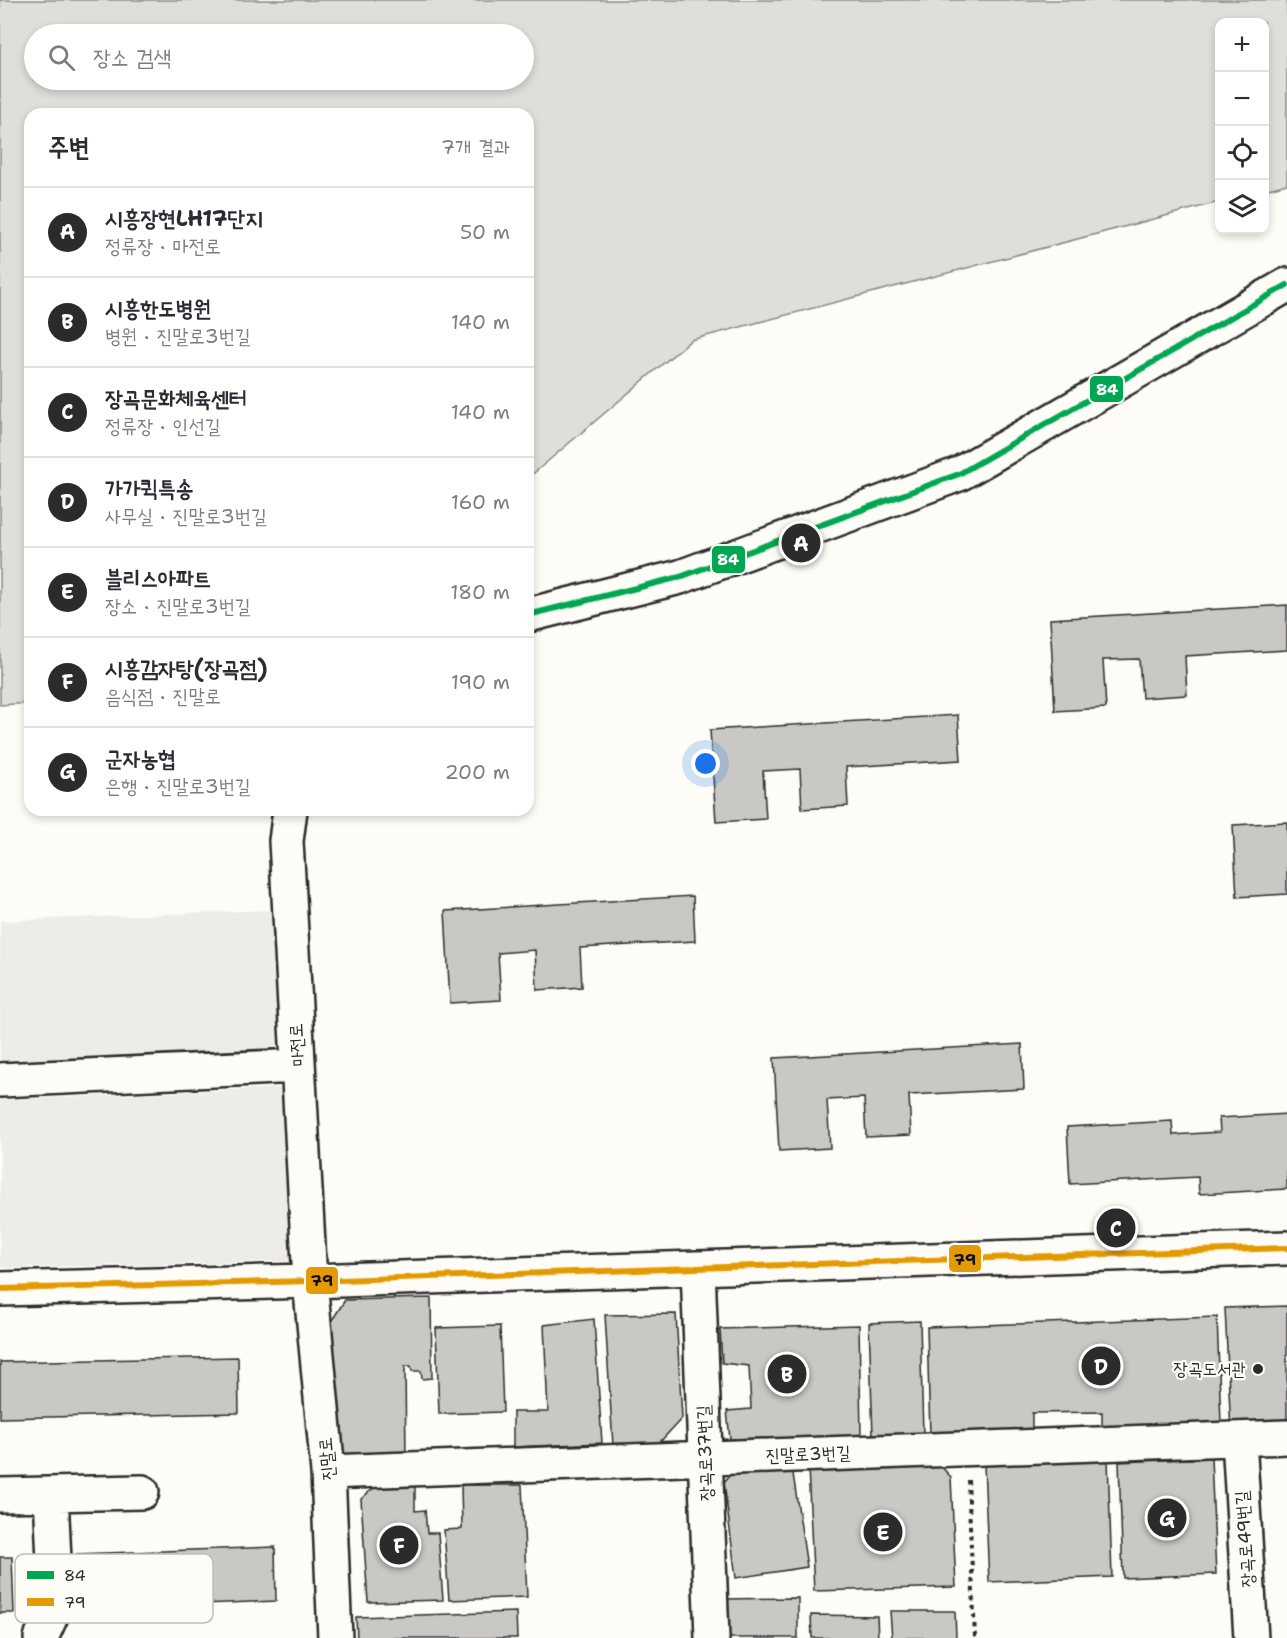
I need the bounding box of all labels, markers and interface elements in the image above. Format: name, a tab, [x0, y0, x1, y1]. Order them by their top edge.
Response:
map controls	[1215, 18, 1269, 234]
button: +	[1215, 18, 1269, 72]
search box	[24, 24, 534, 90]
icon: search	[45, 41, 78, 74]
text: 장소 검색	[93, 43, 171, 72]
button: −	[1215, 72, 1269, 126]
button: locate	[1215, 126, 1269, 180]
text: 주변	[48, 129, 90, 164]
text: 7개 결과	[441, 134, 510, 160]
button: layers	[1215, 180, 1269, 234]
text: 시흥장현LH17단지	[105, 204, 263, 233]
text: A	[60, 219, 75, 245]
text: 50 m	[460, 219, 510, 245]
text: 정류장 · 마전로	[105, 233, 221, 259]
text: 시흥한도병원	[105, 294, 211, 323]
text: B	[61, 309, 74, 335]
text: 140 m	[451, 309, 510, 335]
text: 병원 · 진말로3번길	[105, 323, 251, 349]
line badge: 84	[1089, 375, 1124, 403]
text: 84	[1096, 379, 1118, 400]
text: 장곡문화체육센터	[105, 384, 247, 413]
text: C	[61, 399, 74, 425]
text: 140 m	[451, 399, 510, 425]
text: 정류장 · 인선길	[105, 413, 221, 439]
text: 가가퀵특송	[105, 474, 194, 503]
text: D	[60, 489, 75, 515]
text: 160 m	[451, 489, 510, 515]
text: 사무실 · 진말로3번길	[105, 503, 267, 529]
pin: A	[782, 520, 820, 566]
line badge: 84	[711, 545, 746, 574]
text: 84	[717, 549, 739, 570]
text: 블리스아파트	[105, 564, 211, 593]
text: E	[61, 579, 74, 605]
text: 180 m	[450, 579, 510, 605]
text: 장소 · 진말로3번길	[105, 593, 251, 619]
text: 시흥감자탕(장곡점)	[105, 654, 268, 683]
text: F	[62, 669, 73, 695]
text: 190 m	[451, 669, 510, 695]
text: 음식점 · 진말로	[105, 683, 221, 709]
text: 군자농협	[105, 744, 176, 773]
your location	[691, 749, 720, 778]
text: G	[59, 759, 76, 785]
text: 200 m	[445, 759, 510, 785]
text: 은행 · 진말로3번길	[105, 773, 251, 799]
street label: 마전로	[284, 1023, 310, 1067]
pin: C	[1096, 1206, 1136, 1250]
line badge: 79	[948, 1244, 982, 1273]
text: 79	[954, 1249, 976, 1270]
line badge: 79	[305, 1266, 339, 1295]
text: 79	[311, 1270, 333, 1291]
pin: D	[1082, 1344, 1120, 1388]
pin: B	[768, 1352, 806, 1396]
place label: 장곡도서관	[1174, 1357, 1246, 1381]
marker: 장곡도서관	[1251, 1362, 1265, 1376]
street label: 장곡로37번길	[691, 1404, 719, 1501]
street label: 진말로	[313, 1436, 341, 1482]
street label: 진말로3번길	[765, 1441, 851, 1467]
street label: 장곡로49번길	[1230, 1489, 1260, 1588]
pin: G	[1148, 1496, 1186, 1540]
pin: E	[864, 1510, 902, 1555]
pin: F	[380, 1522, 418, 1568]
legend	[15, 1554, 213, 1623]
text: 84	[64, 1565, 86, 1586]
text: 79	[64, 1592, 86, 1613]

